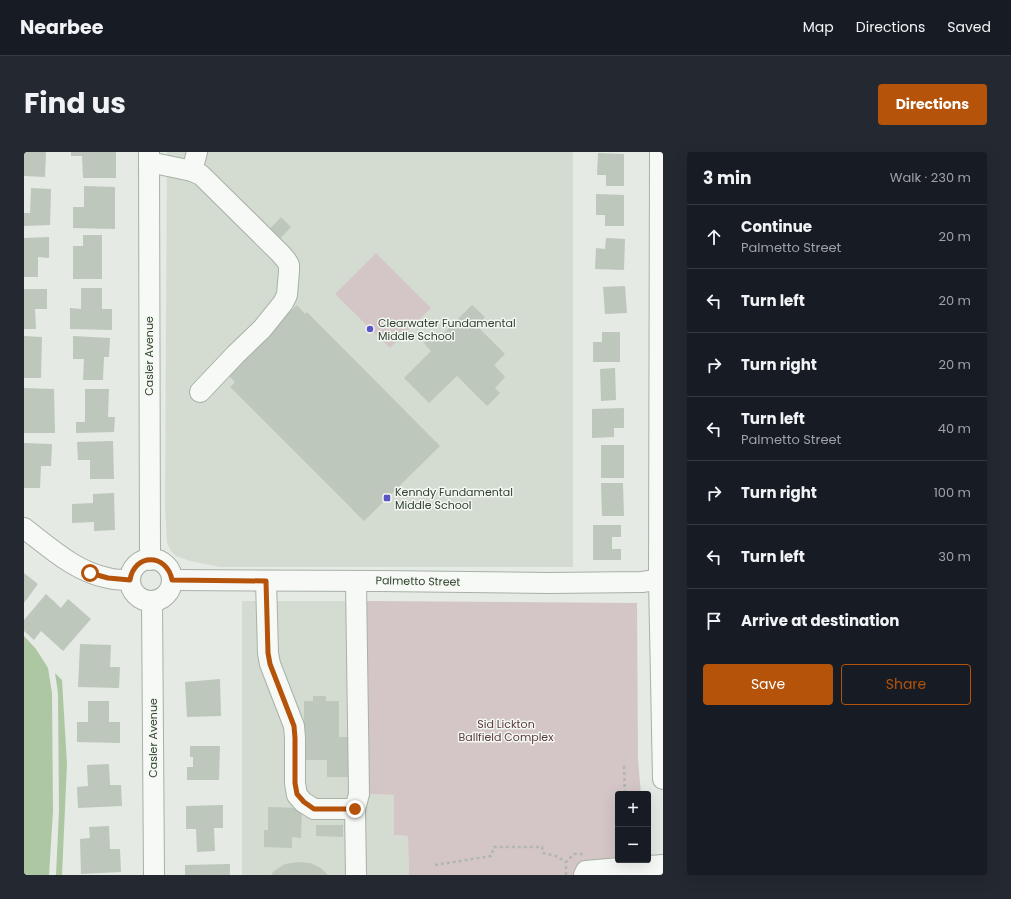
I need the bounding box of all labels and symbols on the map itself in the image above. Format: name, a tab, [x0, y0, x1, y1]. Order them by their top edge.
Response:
place label: Clearwater Fundamental Middle School	[378, 315, 516, 344]
street label: Casler Avenue	[141, 316, 157, 396]
marker: Clearwater Fundamental Middle School	[365, 324, 375, 334]
place label: Kenndy Fundamental Middle School	[395, 484, 513, 513]
marker: Kenndy Fundamental Middle School	[382, 493, 392, 503]
route start	[81, 564, 99, 582]
street label: Palmetto Street	[375, 572, 461, 590]
street label: Casler Avenue	[145, 698, 161, 778]
park label: Sid Lickton Ballfield Complex	[459, 716, 554, 745]
route end	[346, 800, 364, 818]

